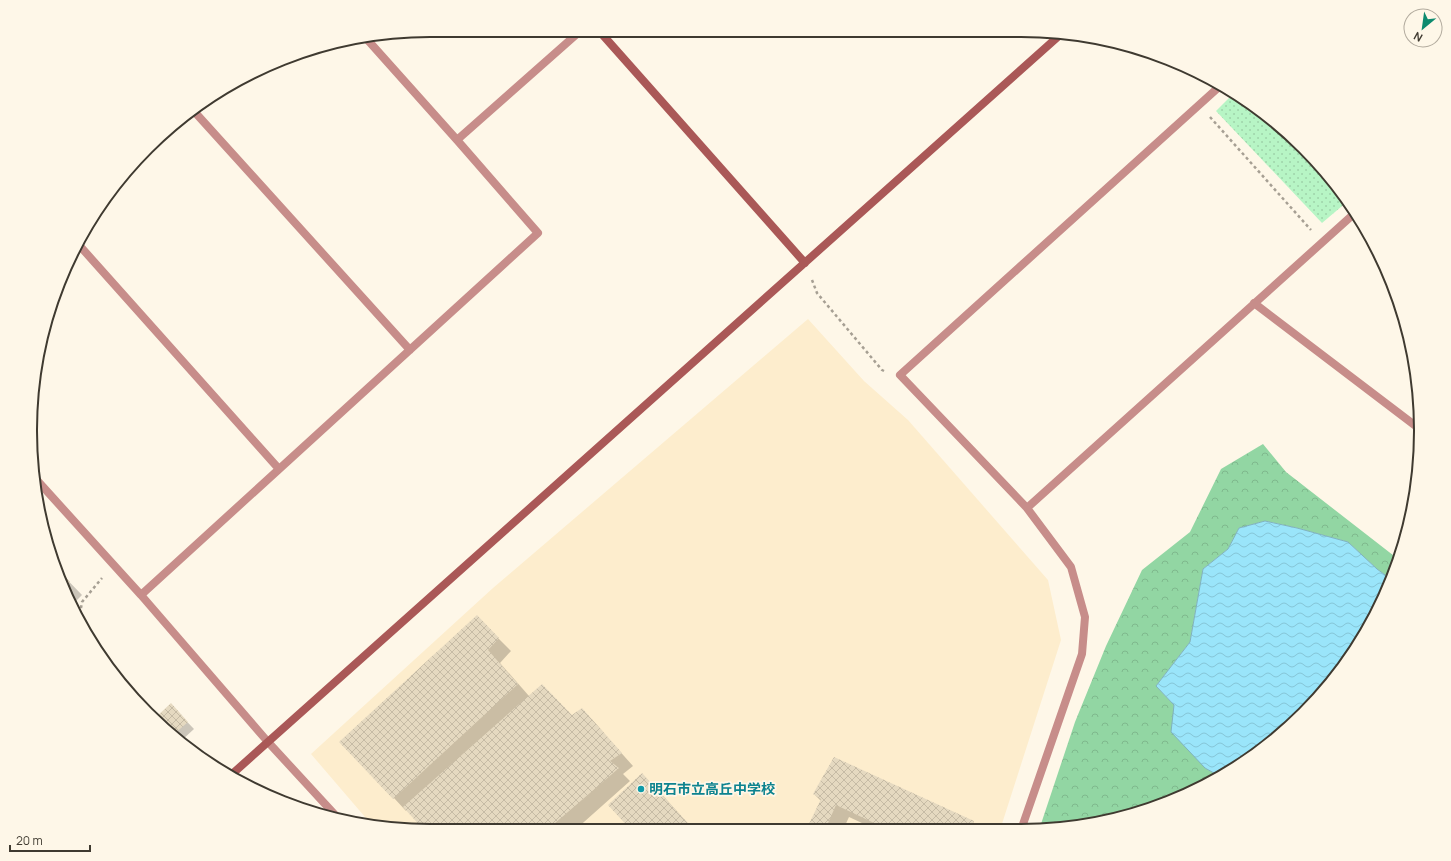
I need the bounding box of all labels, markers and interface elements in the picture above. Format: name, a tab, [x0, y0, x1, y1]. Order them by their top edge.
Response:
north arrow	[1403, 8, 1443, 48]
text: N	[1411, 29, 1425, 46]
place label: 明石市立高丘中学校	[649, 779, 775, 798]
marker: 明石市立高丘中学校	[636, 784, 646, 794]
scale bar	[10, 827, 90, 853]
text: 20 m	[16, 832, 43, 849]

